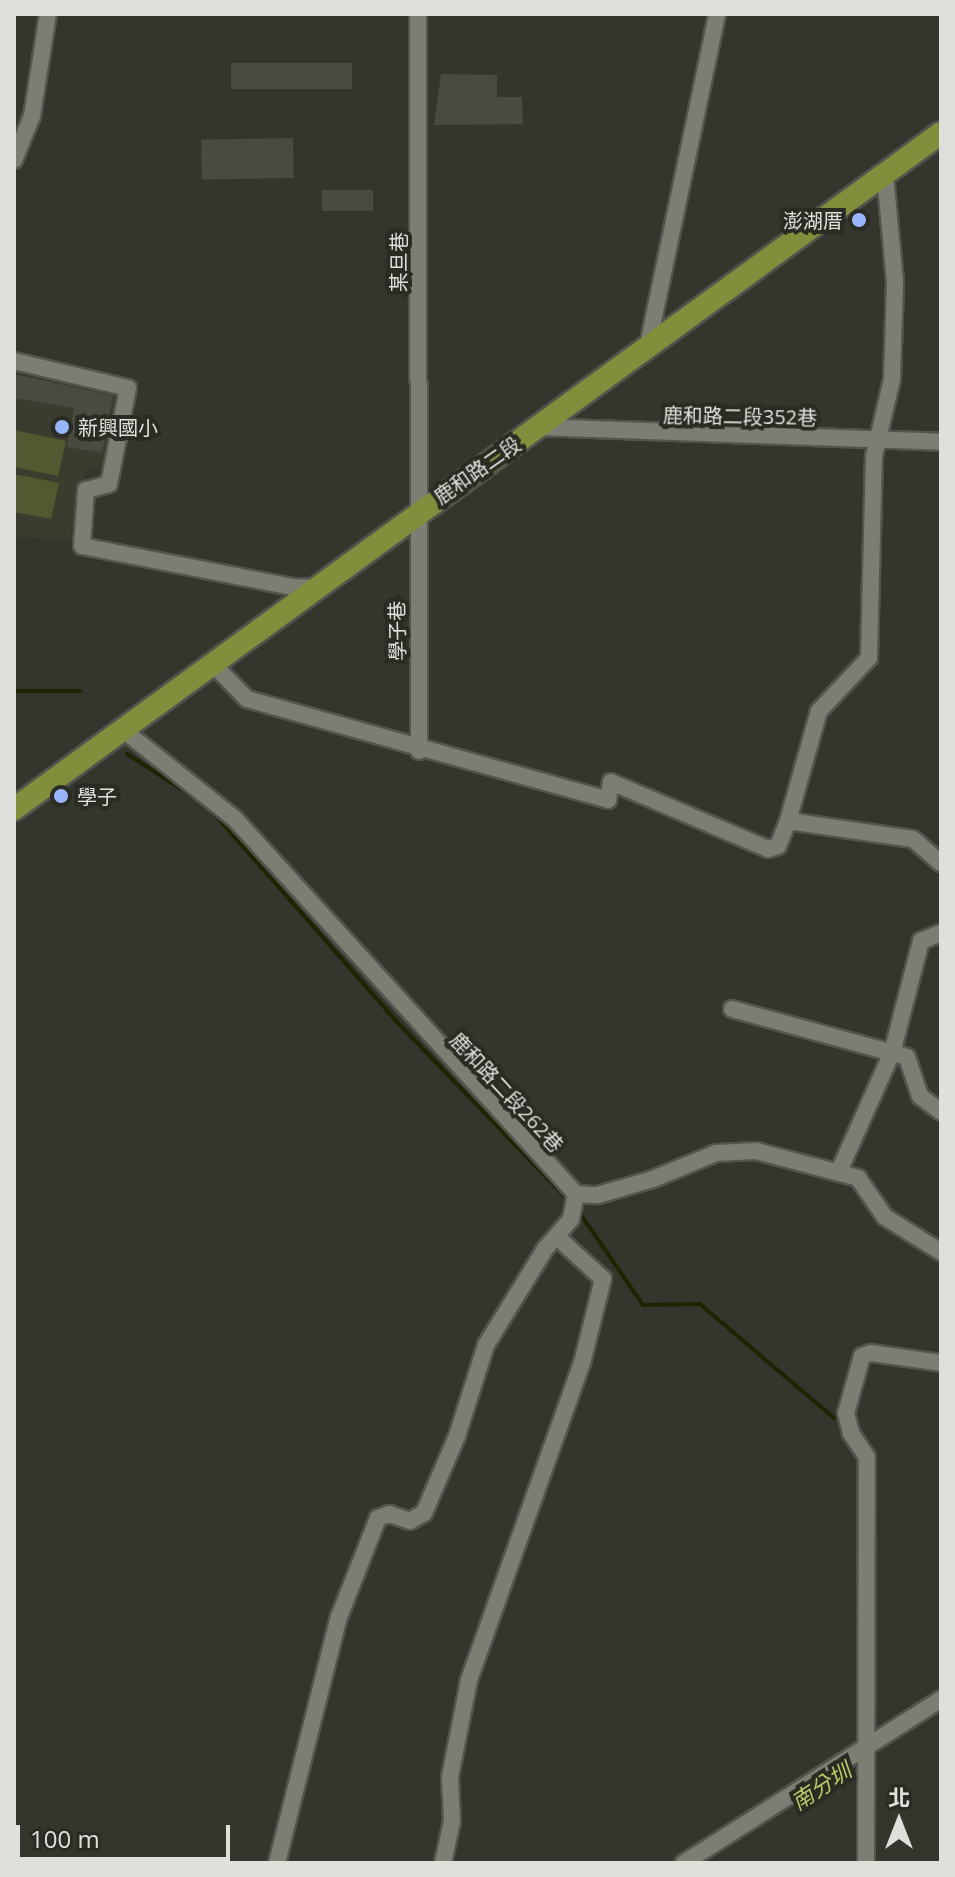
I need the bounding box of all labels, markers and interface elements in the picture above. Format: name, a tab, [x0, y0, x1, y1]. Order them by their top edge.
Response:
place label: 澎湖厝	[783, 208, 843, 232]
marker: 澎湖厝	[850, 211, 868, 229]
street label: 某旦巷	[386, 232, 410, 292]
street label: 鹿和路二段352巷	[663, 403, 817, 429]
place label: 新興國小	[78, 415, 158, 439]
marker: 新興國小	[53, 418, 71, 436]
street label: 鹿和路二段	[429, 431, 525, 509]
street label: 學子巷	[384, 601, 410, 661]
place label: 學子	[77, 784, 117, 808]
marker: 學子	[52, 787, 70, 805]
street label: 鹿和路二段262巷	[446, 1027, 568, 1157]
water label: 南分圳	[786, 1757, 856, 1815]
north arrow	[859, 1781, 939, 1861]
text: 北	[888, 1782, 910, 1812]
scale bar	[20, 1809, 234, 1859]
text: 100 m	[30, 1822, 100, 1855]

